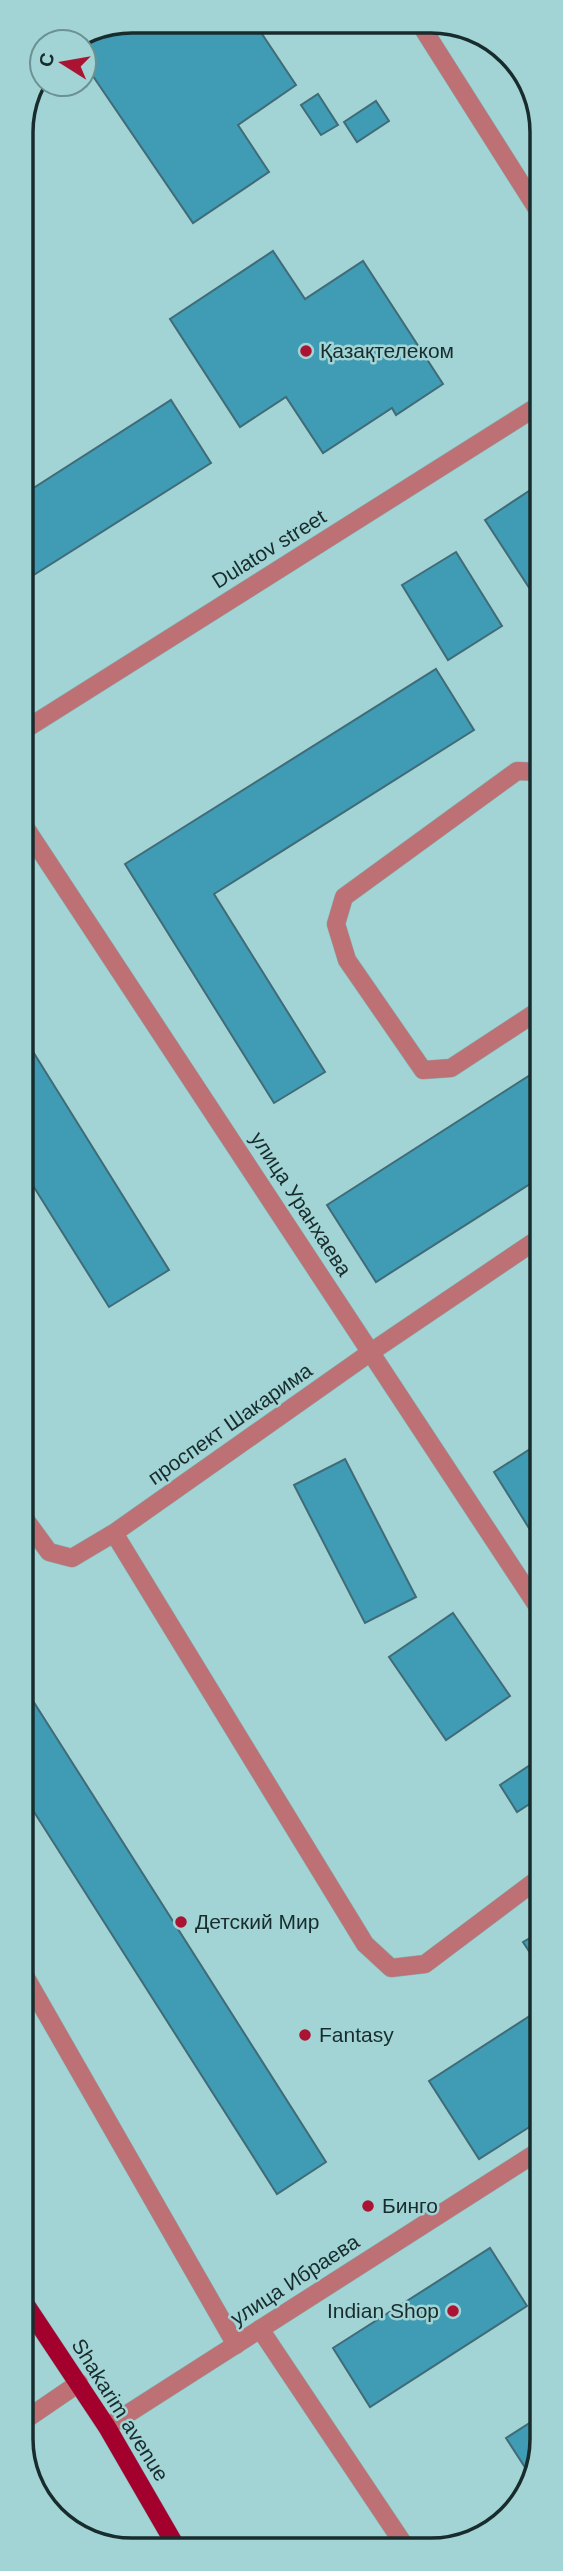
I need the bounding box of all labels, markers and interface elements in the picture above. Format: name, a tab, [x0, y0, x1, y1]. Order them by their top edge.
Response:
north arrow	[28, 28, 98, 98]
text: С	[35, 51, 58, 69]
place label: Қазақтелеком	[320, 339, 454, 362]
marker: Қазақтелеком	[298, 343, 314, 359]
street label: Dulatov street	[208, 504, 330, 593]
street label: улица Уранхаева	[246, 1127, 357, 1280]
street label: проспект Шакарима	[143, 1358, 316, 1489]
place label: Детский Мир	[195, 1910, 319, 1933]
marker: Детский Мир	[173, 1914, 189, 1930]
place label: Fantasy	[319, 2023, 394, 2046]
marker: Fantasy	[297, 2027, 313, 2043]
place label: Бинго	[382, 2194, 438, 2217]
marker: Бинго	[360, 2198, 376, 2214]
street label: улица Ибраева	[226, 2229, 363, 2330]
place label: Indian Shop	[327, 2299, 439, 2322]
marker: Indian Shop	[445, 2303, 461, 2319]
street label: Shakarim avenue	[67, 2334, 173, 2485]

